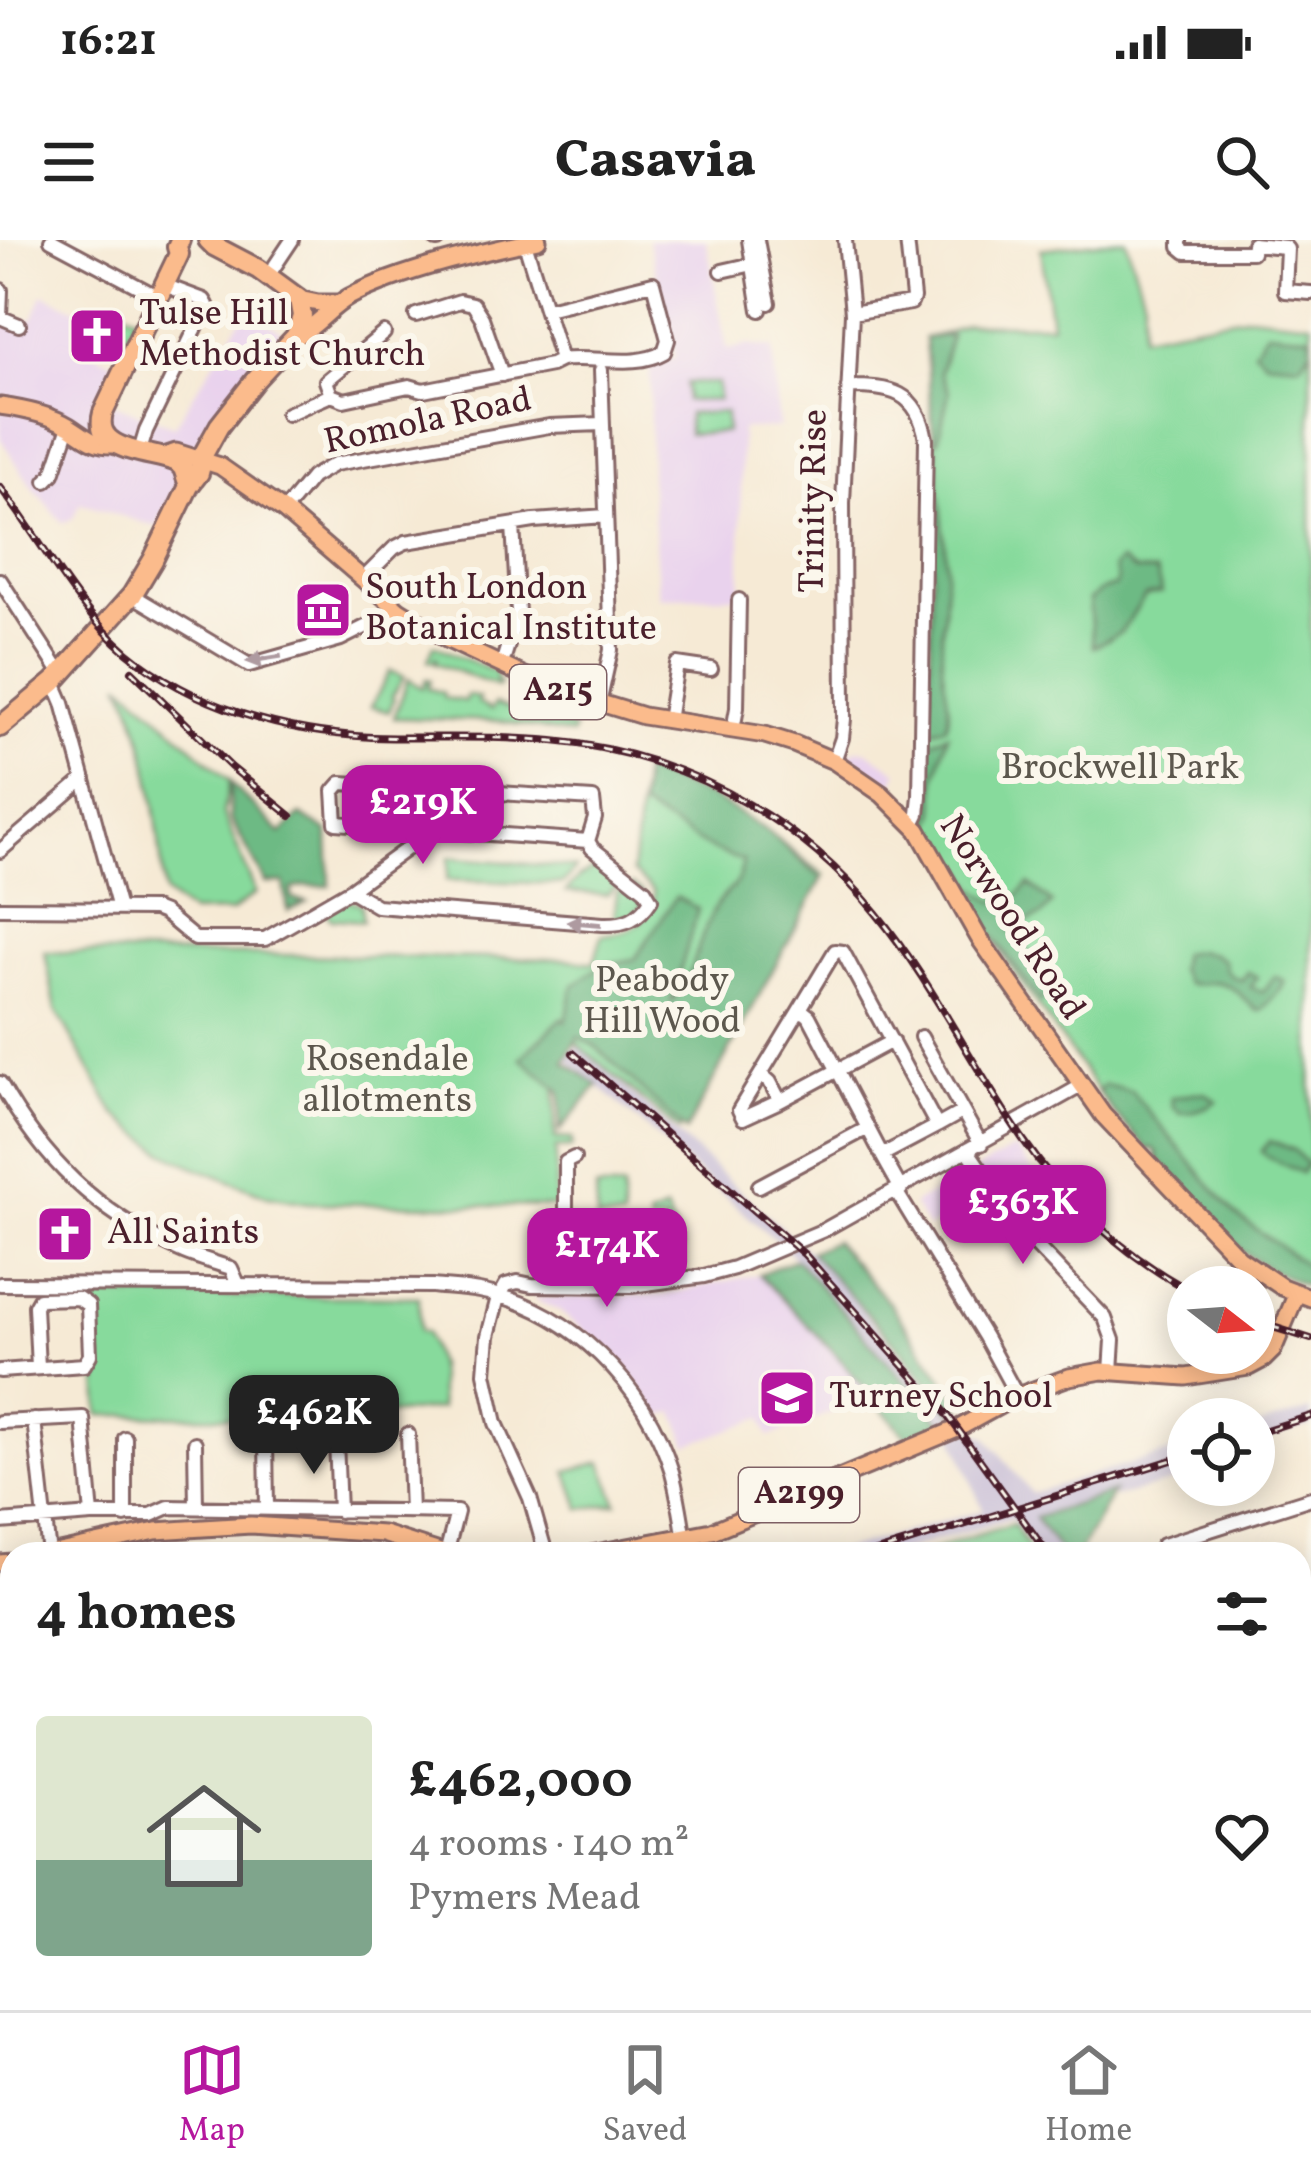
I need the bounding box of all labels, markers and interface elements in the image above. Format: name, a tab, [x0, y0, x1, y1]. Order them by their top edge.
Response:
text: 16:21	[60, 11, 157, 74]
text: Casavia	[555, 125, 756, 200]
icon: menu	[36, 129, 102, 195]
icon: search	[1209, 129, 1275, 195]
place label: Tulse Hill Methodist Church	[139, 290, 426, 381]
church icon: Tulse Hill Methodist Church	[66, 305, 128, 367]
street label: Romola Road	[320, 376, 536, 468]
street label: Trinity Rise	[788, 409, 842, 593]
place label: South London Botanical Institute	[365, 564, 657, 655]
museum icon: South London Botanical Institute	[292, 579, 354, 641]
one-way arrow	[245, 650, 282, 669]
road number: A215	[510, 665, 606, 719]
park label: Brockwell Park	[1001, 744, 1239, 794]
pin: £219K	[339, 765, 507, 867]
text: £219K	[369, 777, 477, 831]
street label: Norwood Road	[926, 806, 1096, 1030]
one-way arrow	[565, 913, 602, 932]
park label: Peabody Hill Wood	[583, 957, 741, 1048]
park label: Rosendale allotments	[302, 1036, 472, 1127]
pin: £363K	[939, 1165, 1107, 1267]
text: £363K	[967, 1177, 1079, 1231]
church icon: All Saints	[34, 1203, 96, 1265]
pin: £174K	[523, 1208, 691, 1310]
place label: All Saints	[107, 1209, 259, 1259]
text: £174K	[554, 1220, 660, 1274]
north arrow	[1167, 1266, 1275, 1374]
map controls	[1167, 1266, 1275, 1506]
school or university icon: Turney School	[756, 1367, 818, 1429]
place label: Turney School	[829, 1373, 1053, 1423]
pin: £462K	[230, 1375, 398, 1477]
text: £462K	[256, 1387, 372, 1441]
button: locate	[1167, 1398, 1275, 1506]
road number: A2199	[739, 1468, 859, 1522]
text: 4 homes	[36, 1579, 237, 1650]
icon: filters	[1209, 1581, 1275, 1647]
text: £462,000	[408, 1747, 633, 1818]
icon: home	[132, 1764, 276, 1908]
icon: heart	[1209, 1803, 1275, 1869]
text: 4 rooms · 140 m²	[408, 1818, 689, 1872]
text: Pymers Mead	[408, 1872, 641, 1926]
tab: Map	[179, 2037, 245, 2155]
tab: Saved	[602, 2037, 687, 2155]
tab: Home	[1045, 2037, 1132, 2155]

